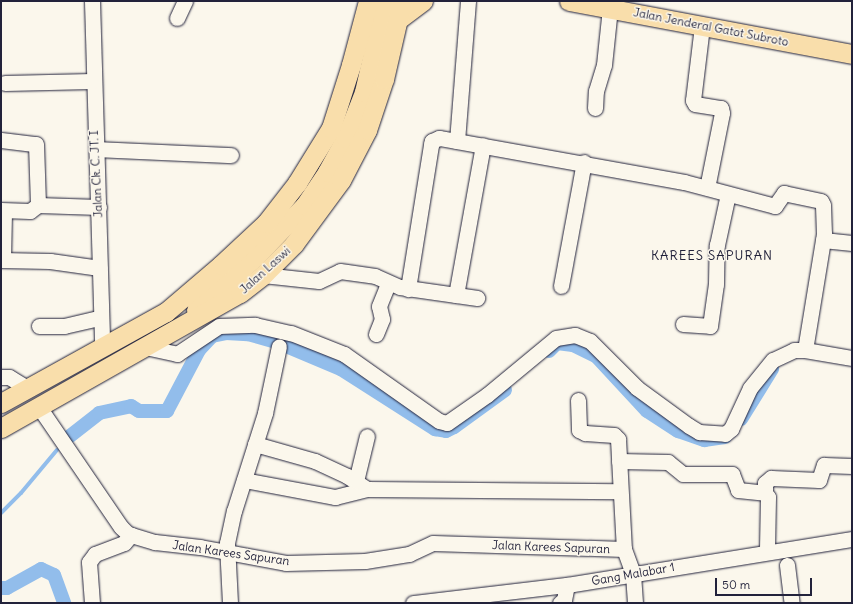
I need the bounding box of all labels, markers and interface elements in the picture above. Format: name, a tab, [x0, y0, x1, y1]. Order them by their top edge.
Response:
street label: Jalan Jenderal Gatot Subroto	[632, 5, 790, 49]
street label: Jalan Ck. C. JT. I	[87, 130, 105, 218]
street label: Jalan Laswi	[237, 244, 293, 296]
district label: KAREES SAPURAN	[651, 248, 773, 264]
street label: Jalan Karees Sapuran	[171, 538, 291, 568]
street label: Jalan Karees Sapuran	[492, 538, 610, 556]
street label: Gang Malabar 1	[590, 560, 676, 588]
scale bar	[717, 570, 814, 596]
text: 50 m	[722, 577, 750, 592]

